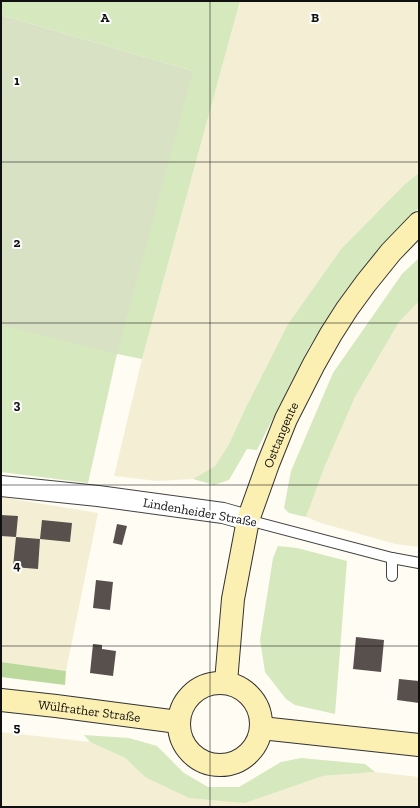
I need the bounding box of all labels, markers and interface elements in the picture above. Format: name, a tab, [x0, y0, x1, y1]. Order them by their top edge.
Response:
text: A	[101, 10, 110, 25]
text: B	[311, 10, 319, 25]
text: 1	[14, 73, 20, 88]
text: 2	[14, 235, 21, 250]
text: 3	[14, 397, 21, 412]
street label: Osttangente	[260, 399, 301, 470]
street label: Lindenheider Straße	[142, 495, 258, 529]
text: 4	[13, 558, 21, 573]
street label: Wülfrather Straße	[37, 697, 141, 725]
text: 5	[14, 720, 21, 735]

